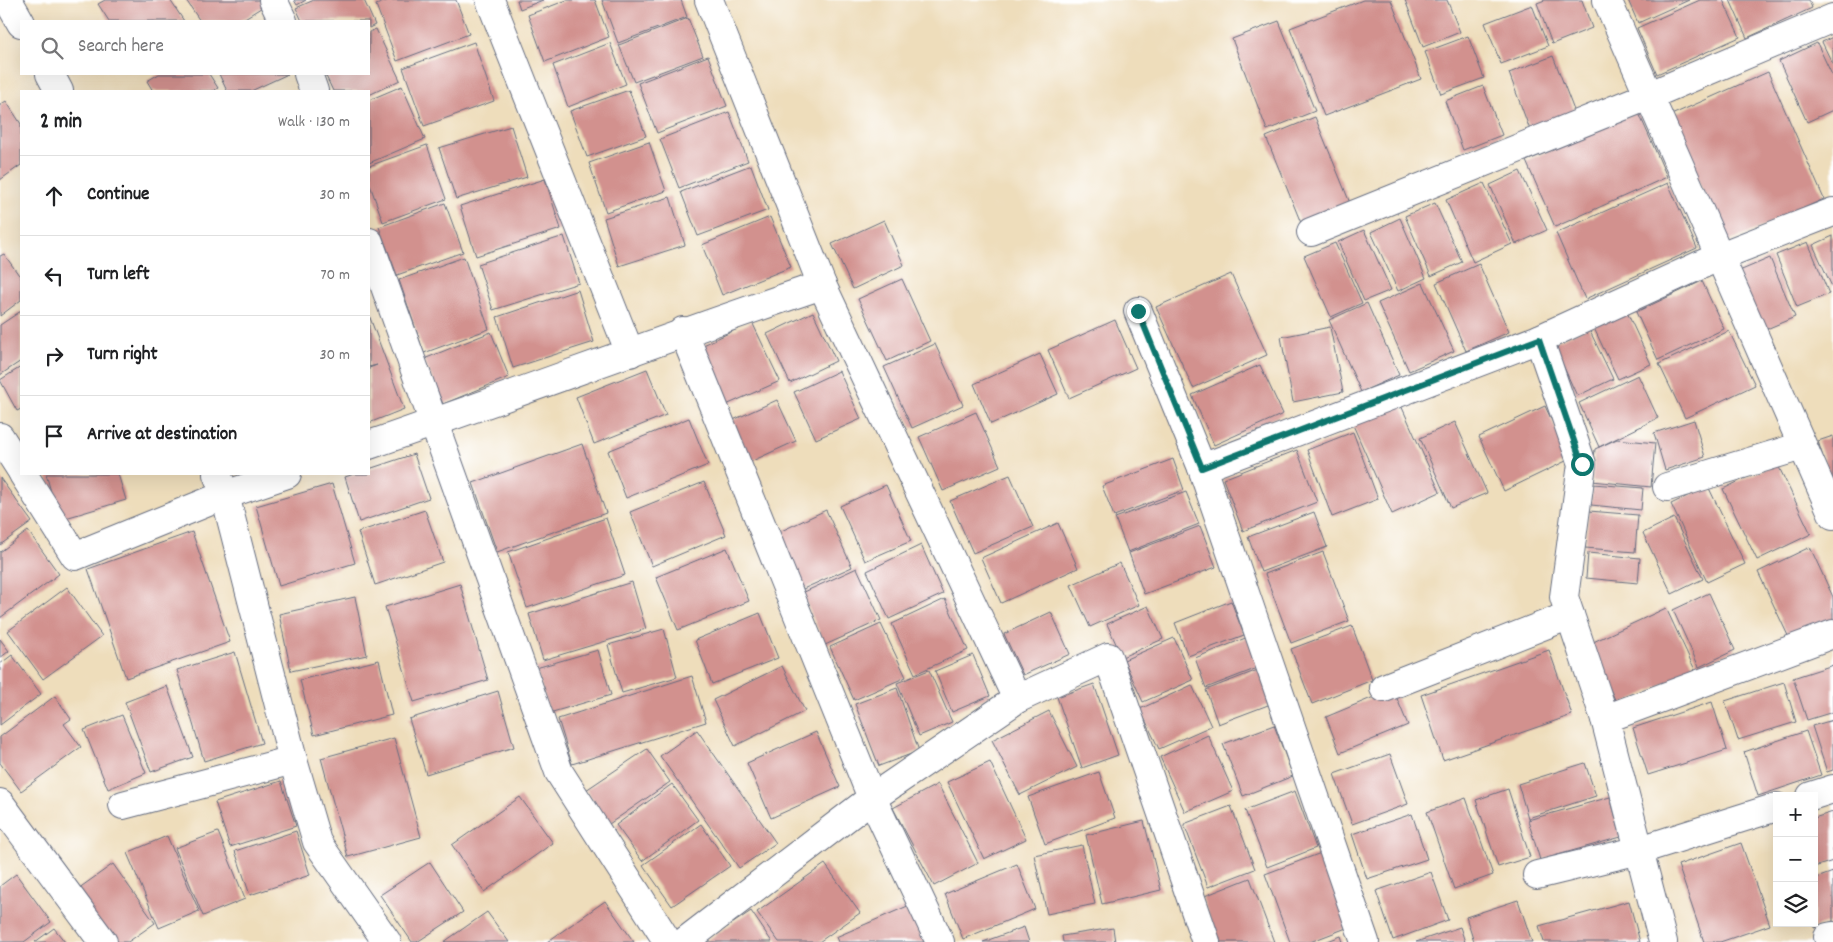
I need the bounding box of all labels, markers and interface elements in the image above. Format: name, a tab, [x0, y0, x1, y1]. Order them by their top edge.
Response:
search box	[20, 20, 370, 75]
icon: search	[38, 34, 66, 62]
text: Search here	[78, 34, 164, 61]
text: 2 min	[40, 108, 82, 138]
text: Walk · 130 m	[278, 111, 350, 134]
icon: ahead	[40, 182, 68, 210]
text: Continue	[87, 182, 149, 209]
text: 30 m	[320, 184, 350, 207]
icon: left	[40, 262, 68, 290]
text: Turn left	[87, 262, 150, 289]
text: 70 m	[320, 264, 350, 287]
route end	[1127, 300, 1150, 323]
icon: right	[40, 342, 68, 370]
text: Turn right	[87, 342, 158, 369]
text: 30 m	[320, 344, 350, 367]
icon: arrive	[40, 422, 68, 450]
text: Arrive at destination	[87, 422, 237, 449]
route start	[1571, 453, 1594, 476]
map controls	[1773, 792, 1818, 927]
button: +	[1773, 792, 1818, 837]
button: −	[1773, 837, 1818, 882]
button: layers	[1773, 882, 1818, 927]

